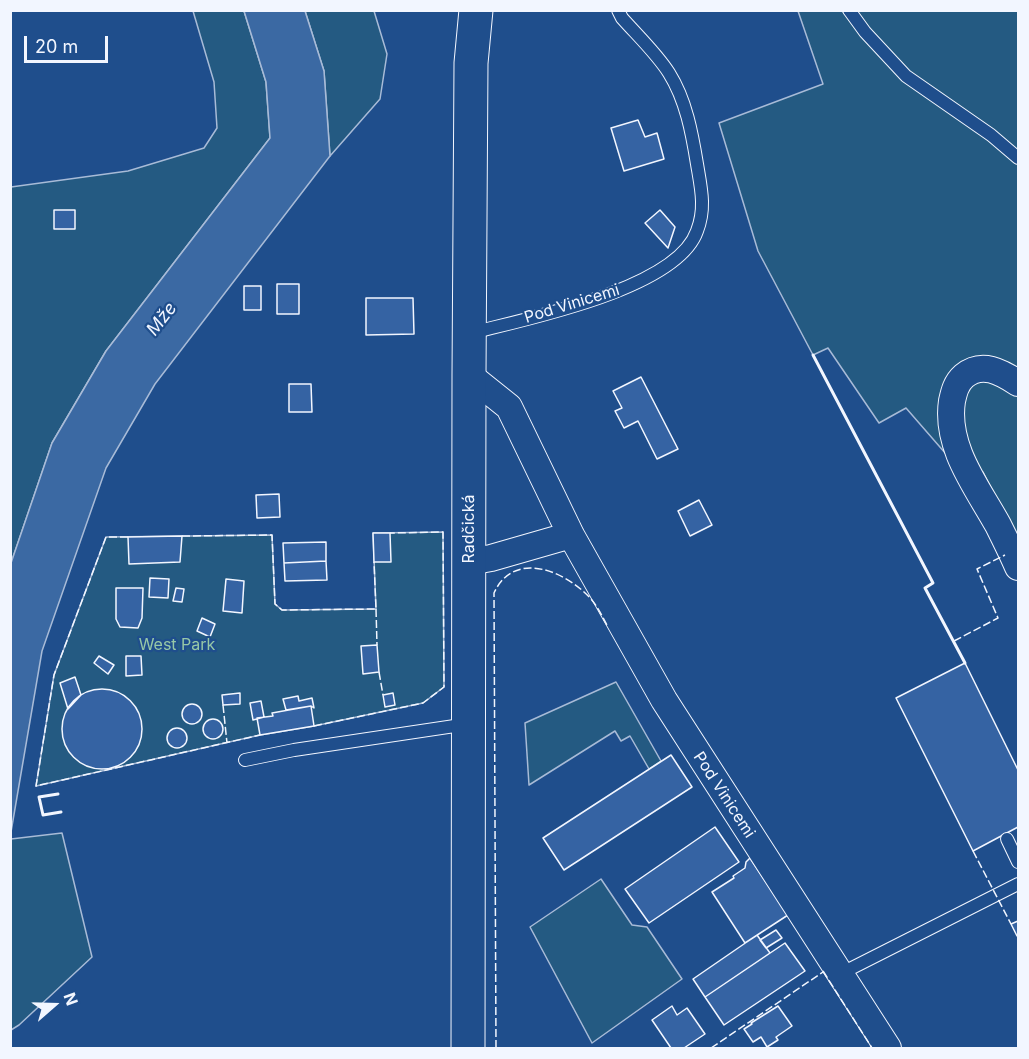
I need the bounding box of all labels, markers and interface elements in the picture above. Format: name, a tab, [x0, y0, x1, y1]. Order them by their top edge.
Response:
scale bar	[27, 24, 111, 62]
text: 20 m	[35, 36, 78, 57]
street label: Pod Vinicemi	[522, 280, 622, 328]
water label: Mže	[142, 298, 182, 340]
street label: Radčická	[459, 495, 479, 563]
park label: West Park	[139, 635, 215, 655]
street label: Pod Vinicemi	[689, 748, 759, 842]
north arrow	[24, 975, 84, 1035]
text: N	[59, 990, 82, 1008]

